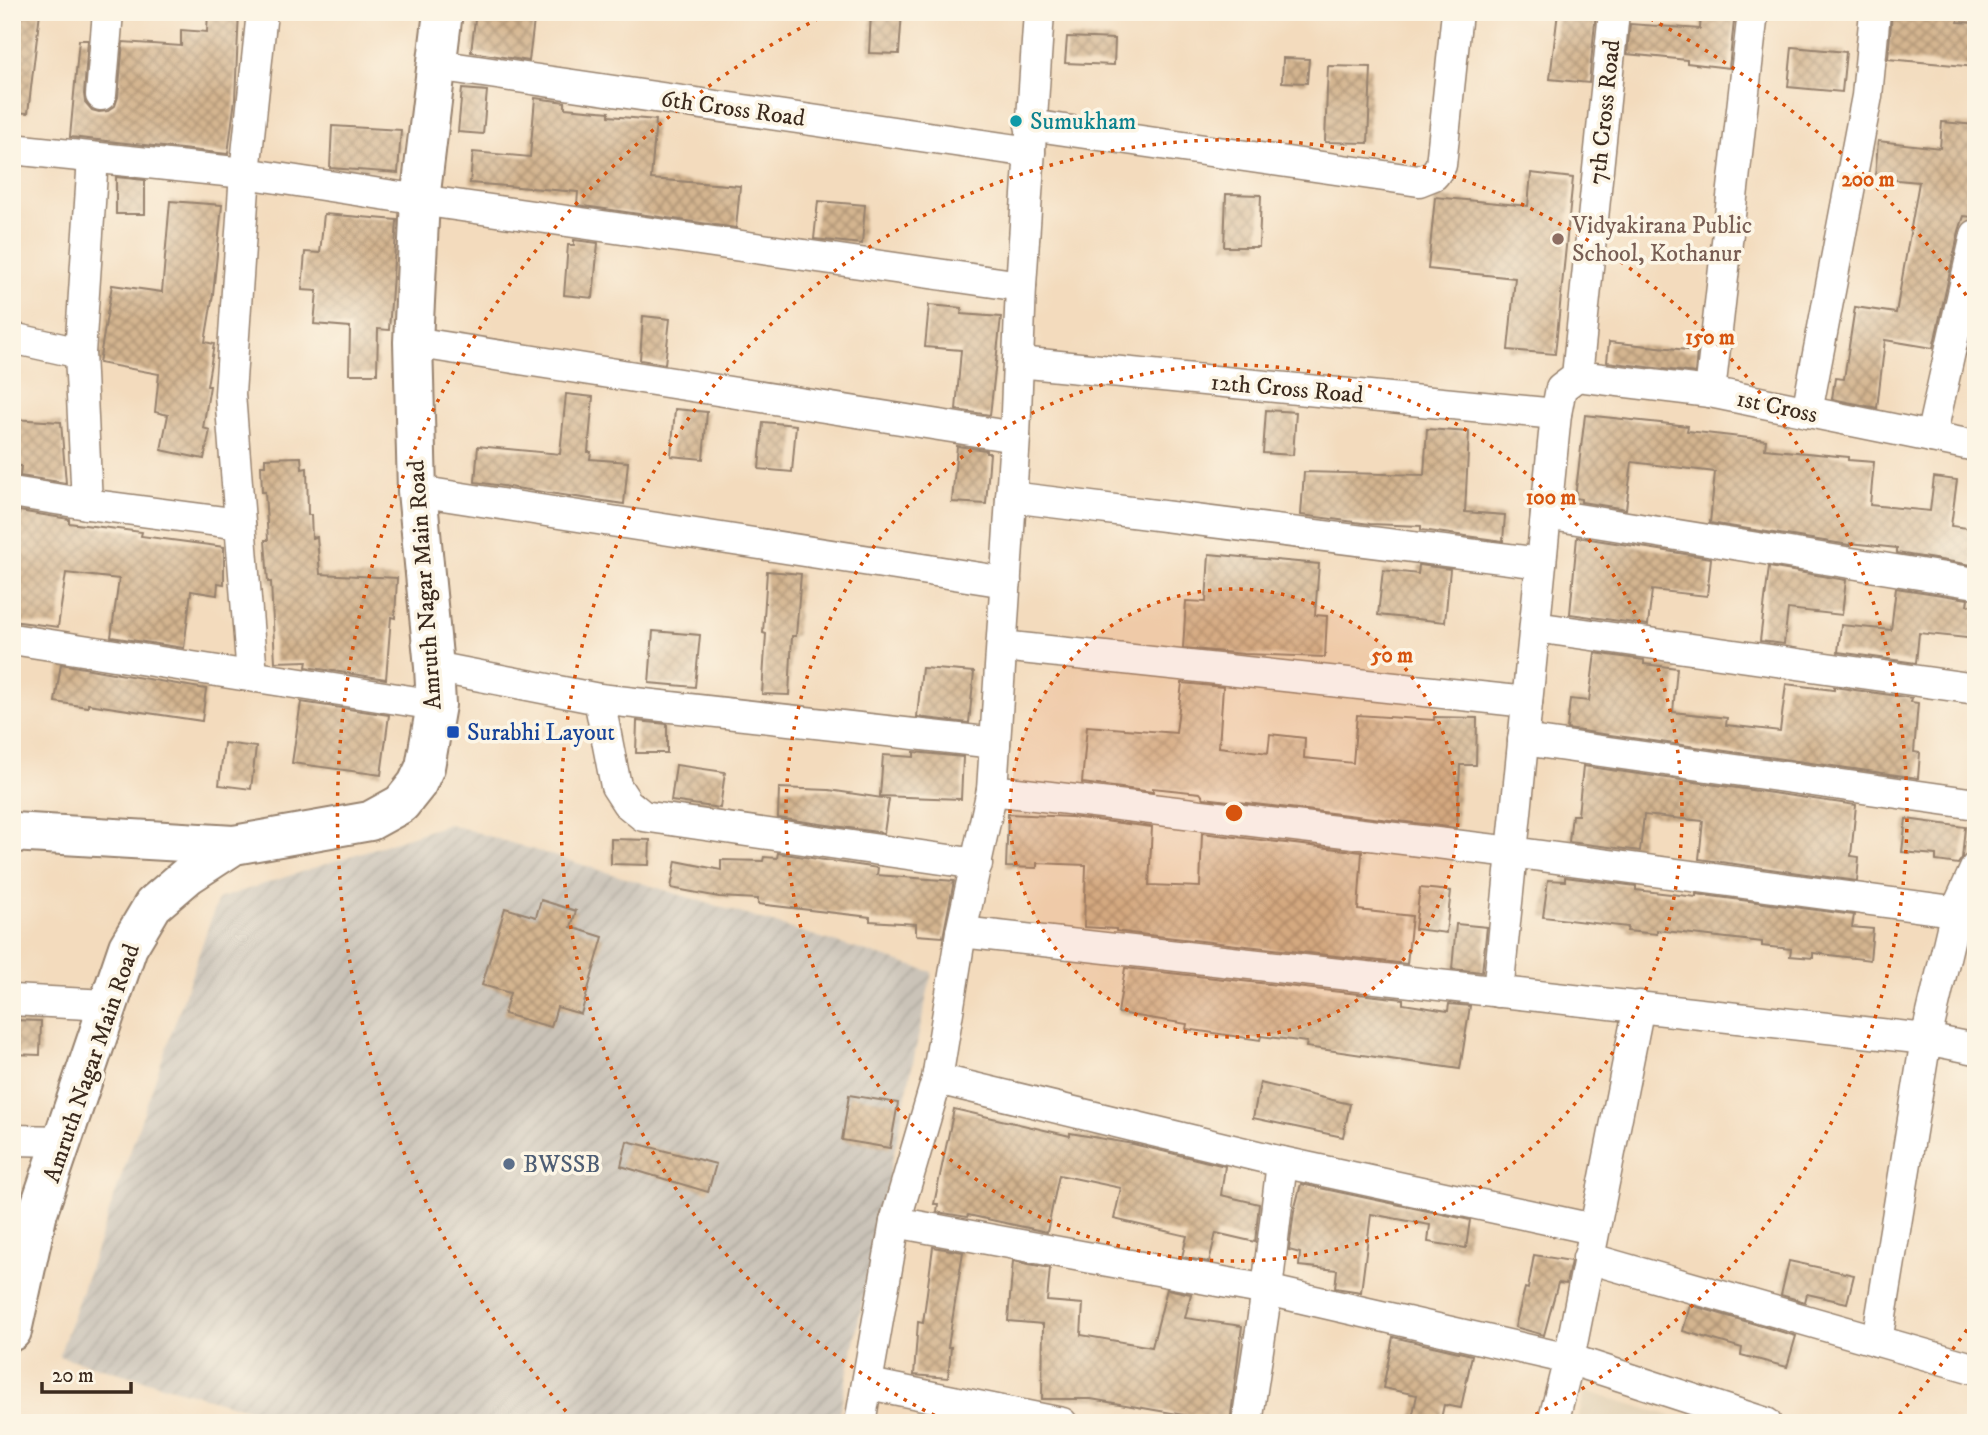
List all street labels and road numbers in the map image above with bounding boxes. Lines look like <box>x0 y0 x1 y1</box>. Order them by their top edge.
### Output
street label: 7th Cross Road <box>1582 38 1628 186</box>
street label: 6th Cross Road <box>659 84 807 134</box>
street label: 12th Cross Road <box>1209 367 1365 411</box>
street label: 1st Cross <box>1734 384 1820 430</box>
street label: Amruth Nagar Main Road <box>401 459 449 711</box>
street label: Amruth Nagar Main Road <box>37 940 147 1187</box>

